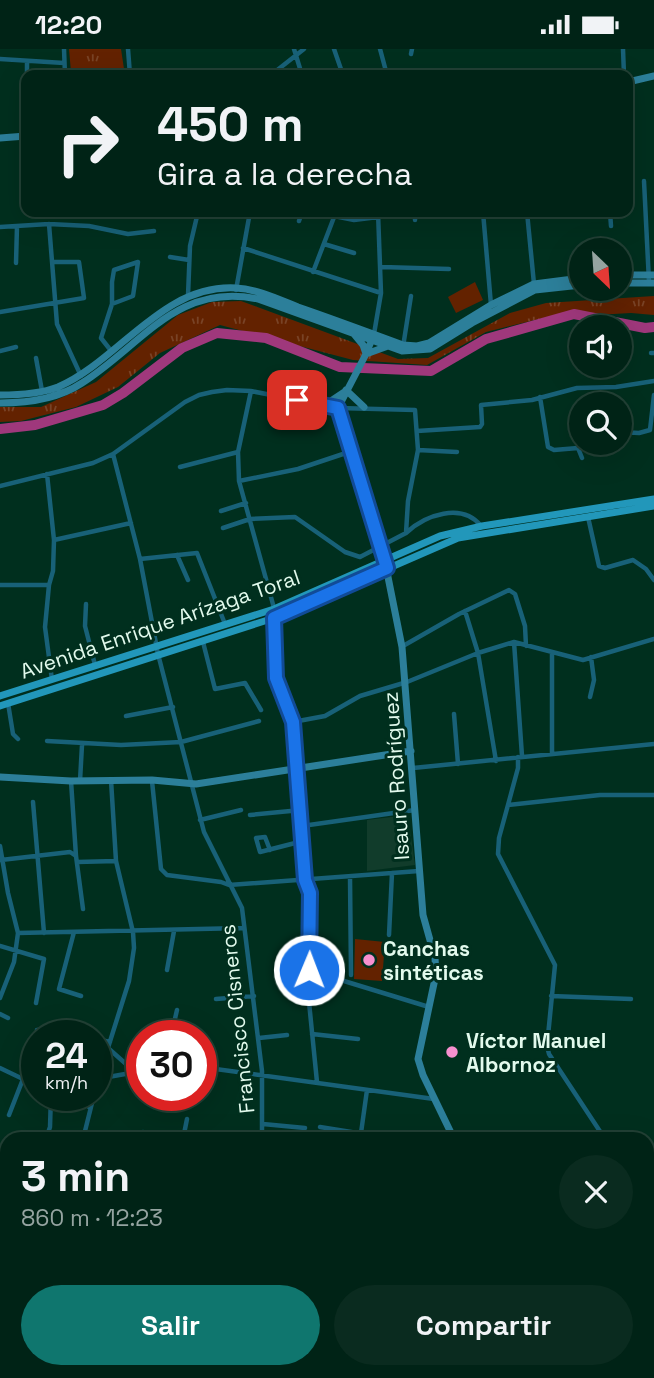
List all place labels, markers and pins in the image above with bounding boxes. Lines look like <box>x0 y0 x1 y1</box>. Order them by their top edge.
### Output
pin <box>267 370 327 430</box>
place label: Canchas sintéticas <box>383 935 484 986</box>
marker: Canchas sintéticas <box>361 952 377 968</box>
place label: Víctor Manuel Albornoz <box>466 1027 606 1078</box>
marker: Víctor Manuel Albornoz <box>444 1044 460 1060</box>

